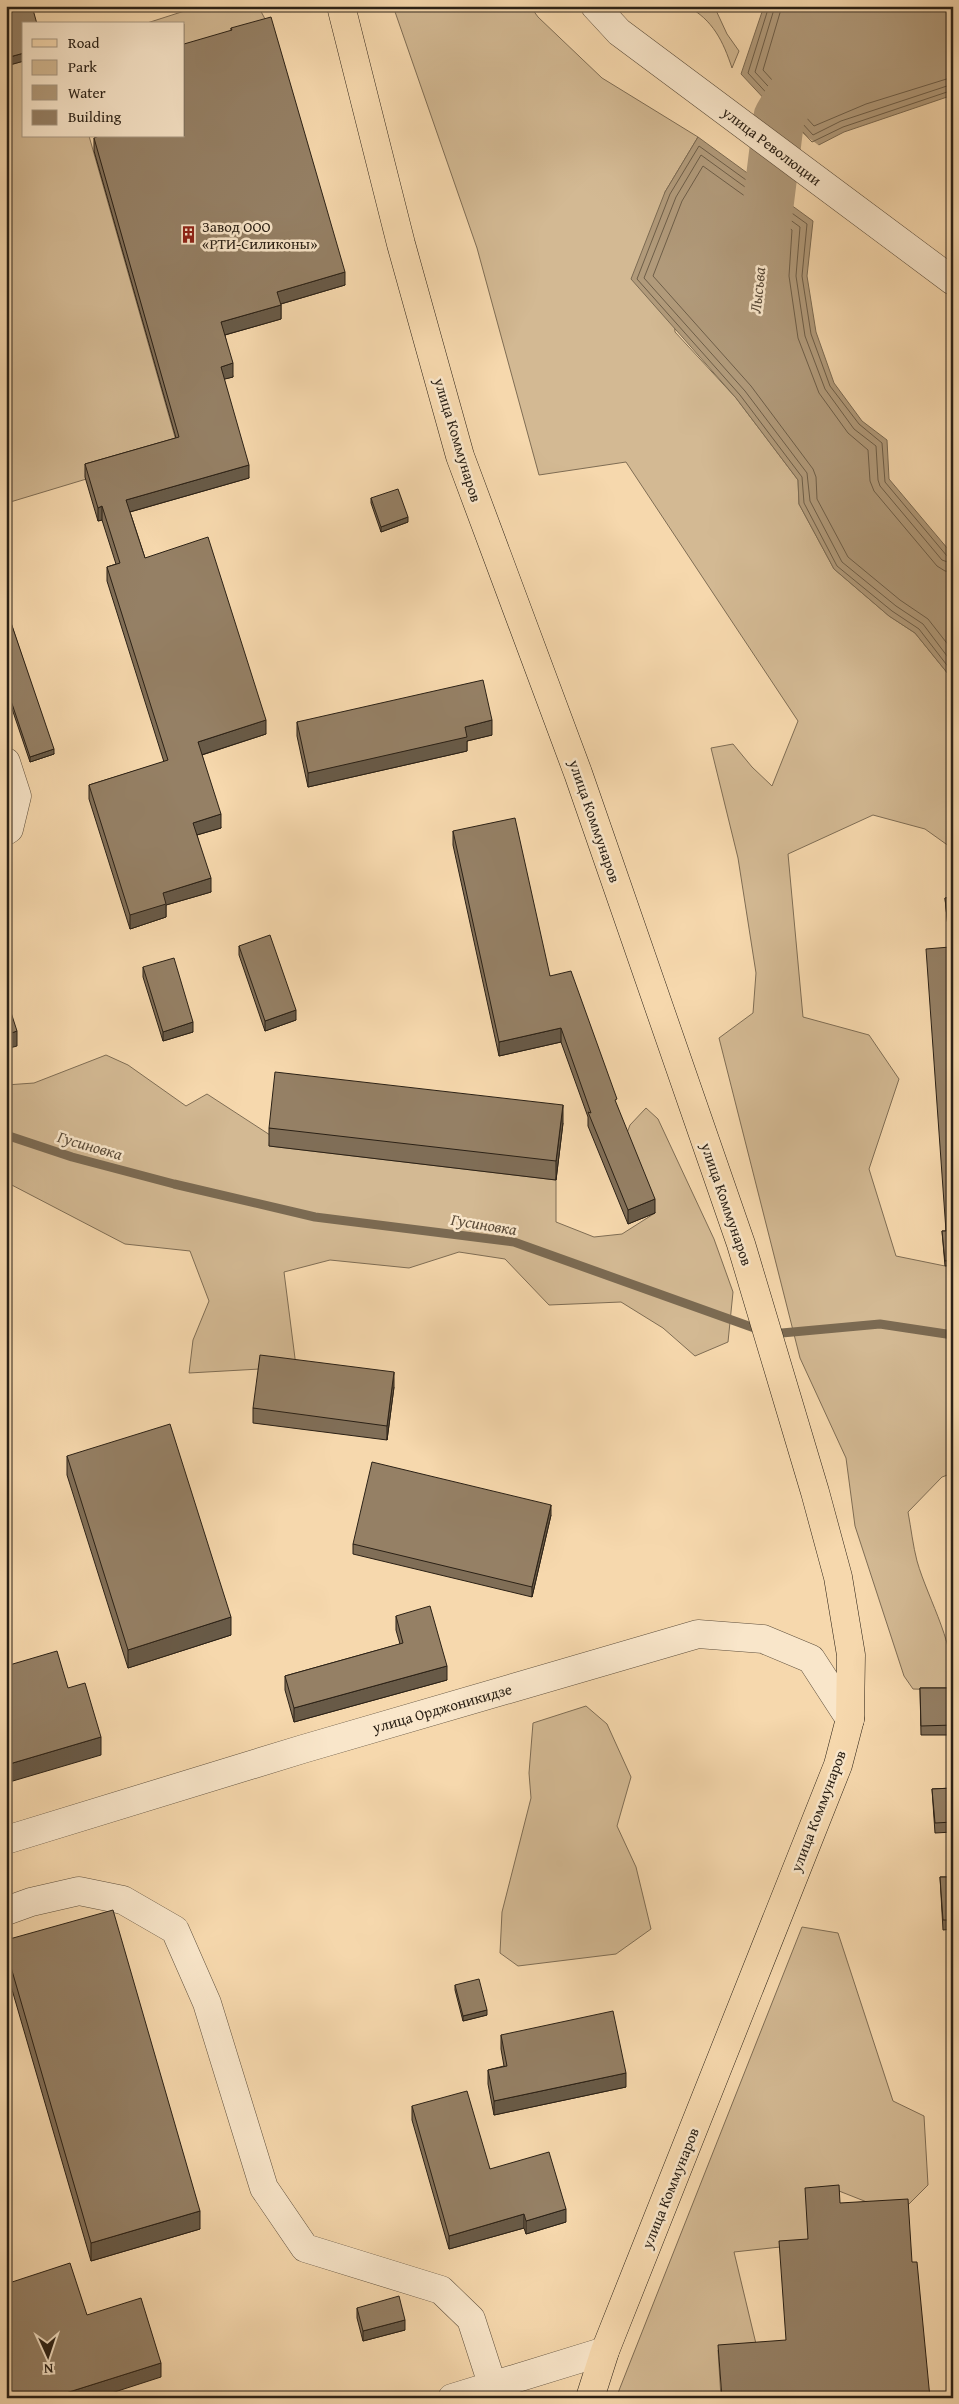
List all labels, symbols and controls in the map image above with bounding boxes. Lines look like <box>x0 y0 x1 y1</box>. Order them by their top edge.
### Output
legend <box>22 22 185 138</box>
text: Road <box>68 32 99 53</box>
text: Park <box>68 56 97 77</box>
text: Water <box>68 82 106 103</box>
street label: улица Революции <box>717 101 826 190</box>
text: Building <box>68 106 122 127</box>
place label: Завод ООО «РТИ-Силиконы» <box>202 216 318 254</box>
building icon: Завод ООО «РТИ-Силиконы» <box>178 225 198 245</box>
water label: Лысьва <box>743 265 771 314</box>
street label: улица Коммунаров <box>429 374 487 505</box>
street label: улица Коммунаров <box>564 756 626 885</box>
water label: Гусиновка <box>54 1124 126 1166</box>
street label: улица Коммунаров <box>696 1139 758 1268</box>
water label: Гусиновка <box>448 1207 519 1241</box>
street label: улица Орджоникидзе <box>369 1678 514 1738</box>
street label: улица Коммунаров <box>785 1747 851 1876</box>
street label: улица Коммунаров <box>636 2124 704 2252</box>
north arrow <box>22 2332 72 2382</box>
text: N <box>43 2359 54 2379</box>

